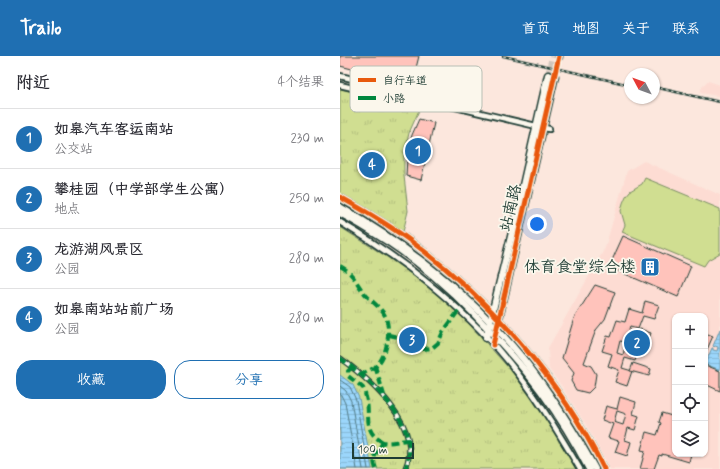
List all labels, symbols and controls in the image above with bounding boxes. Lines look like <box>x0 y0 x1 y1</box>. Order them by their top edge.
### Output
text: Trailo <box>20 16 62 41</box>
text: 首页 <box>522 20 550 38</box>
text: 地图 <box>572 20 600 38</box>
text: 关于 <box>622 20 650 38</box>
text: 联系 <box>672 20 700 38</box>
legend <box>350 66 482 112</box>
north arrow <box>624 68 660 104</box>
text: 附近 <box>16 72 50 94</box>
text: 4个结果 <box>277 74 324 91</box>
text: 自行车道 <box>383 74 427 88</box>
text: 小路 <box>383 92 405 106</box>
text: 如皋汽车客运南站 <box>54 120 174 140</box>
text: 1 <box>26 130 32 147</box>
text: 230 m <box>290 130 324 147</box>
pin: 1 <box>405 136 431 166</box>
text: 公交站 <box>54 141 93 158</box>
pin: 4 <box>359 150 385 180</box>
text: 攀桂园（中学部学生公寓） <box>54 180 234 200</box>
street label: 站南路 <box>495 182 527 234</box>
text: 2 <box>26 190 32 207</box>
text: 250 m <box>289 190 324 207</box>
text: 地点 <box>54 201 80 218</box>
your location <box>527 214 547 234</box>
text: 龙游湖风景区 <box>54 240 144 260</box>
text: 3 <box>26 250 32 267</box>
text: 280 m <box>289 250 324 267</box>
building icon: 体育食堂综合楼 <box>639 256 661 278</box>
place label: 体育食堂综合楼 <box>524 257 636 278</box>
text: 公园 <box>54 261 80 278</box>
text: 如皋南站站前广场 <box>54 300 174 320</box>
text: 4 <box>25 310 33 327</box>
text: 280 m <box>289 310 324 327</box>
map controls <box>672 313 708 457</box>
button: + <box>672 313 708 349</box>
text: 公园 <box>54 321 80 338</box>
pin: 3 <box>399 325 425 355</box>
pin: 2 <box>624 328 650 358</box>
button: − <box>672 349 708 385</box>
button: 收藏 <box>16 360 166 399</box>
button: 分享 <box>174 360 324 399</box>
button: locate <box>672 385 708 421</box>
button: layers <box>672 421 708 457</box>
scale bar <box>352 441 414 460</box>
text: 100 m <box>358 443 388 457</box>

